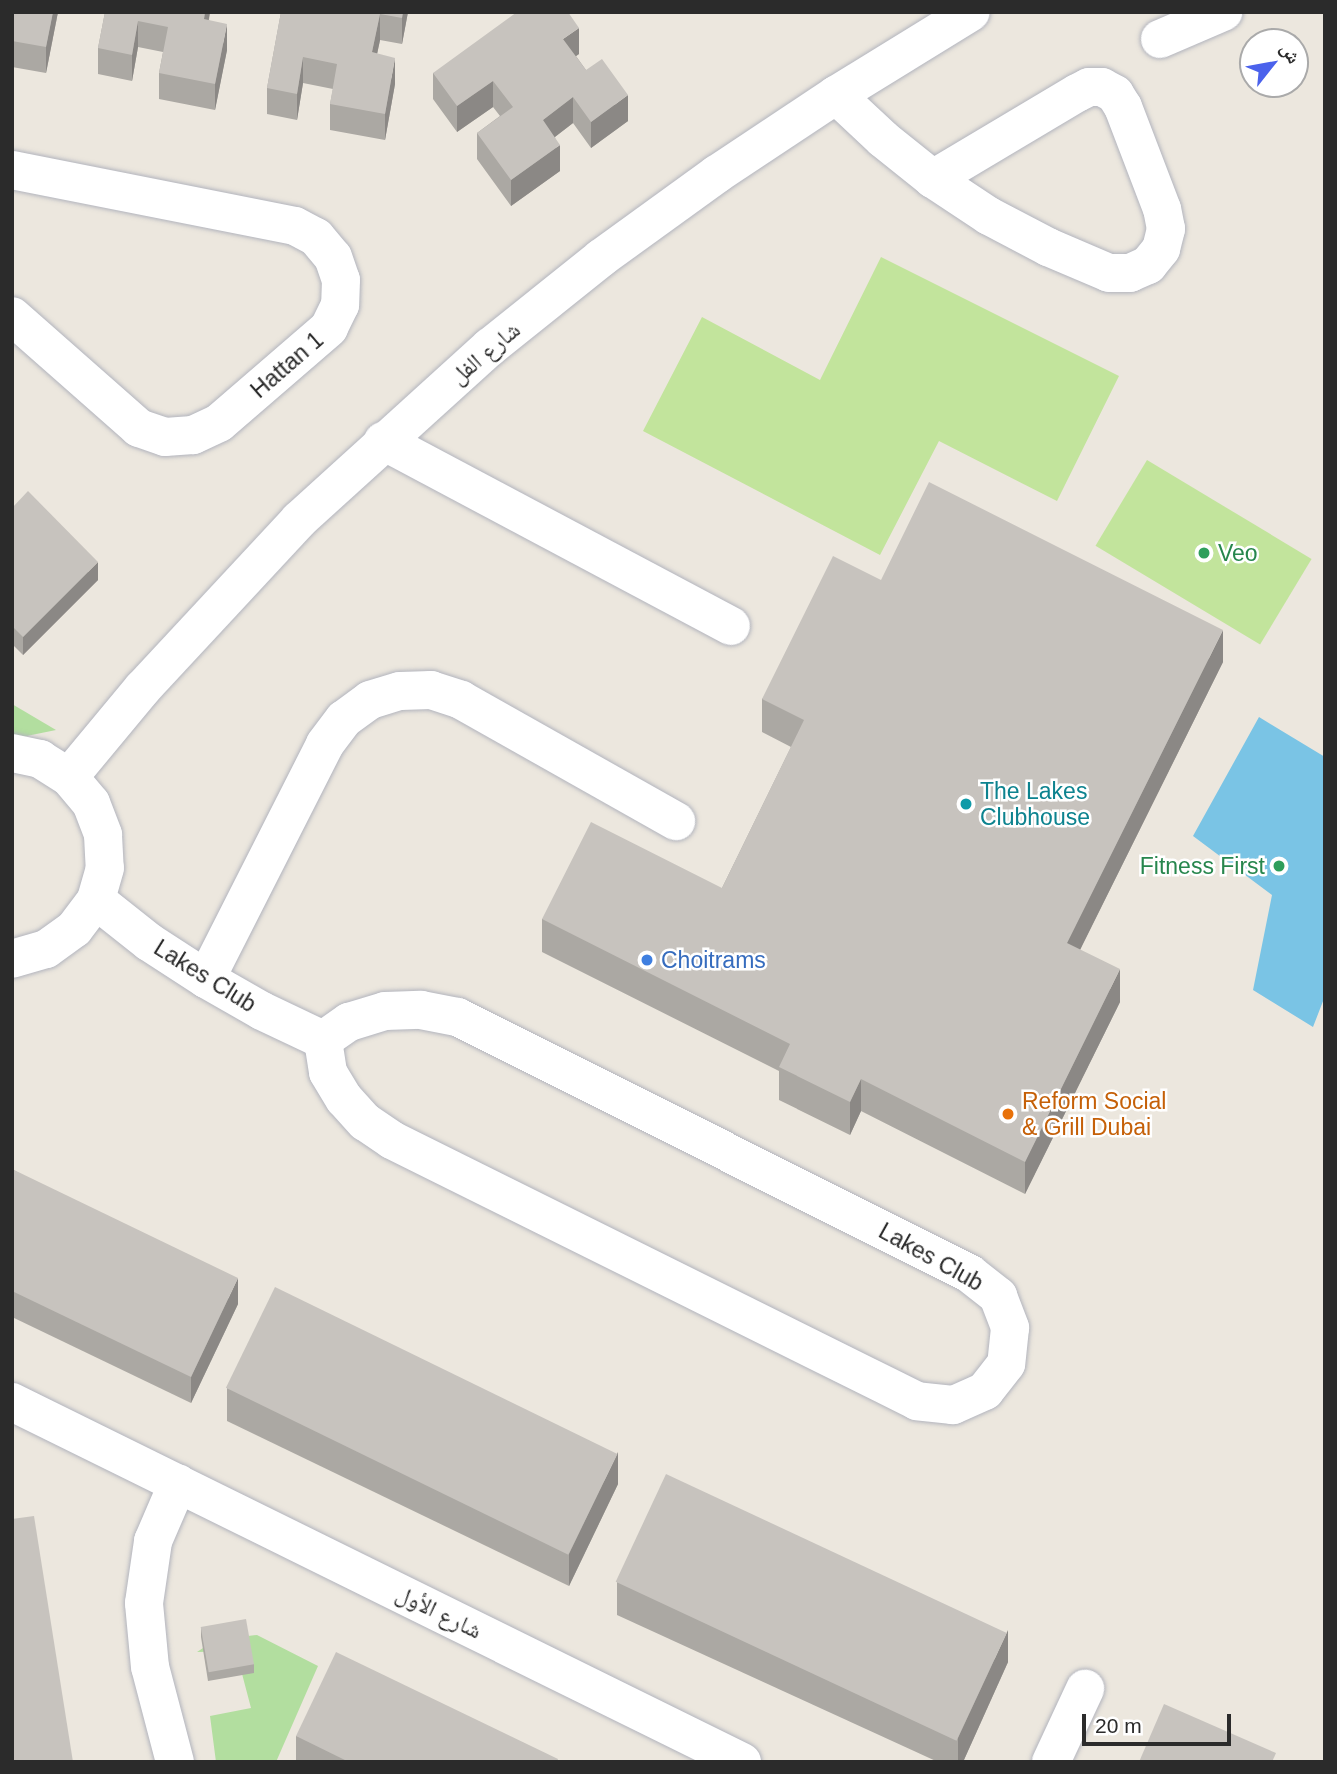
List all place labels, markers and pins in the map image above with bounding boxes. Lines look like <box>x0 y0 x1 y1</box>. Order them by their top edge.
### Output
place label: Veo <box>1218 539 1258 567</box>
marker: Veo <box>1196 545 1212 561</box>
place label: The Lakes Clubhouse <box>980 777 1090 831</box>
marker: The Lakes Clubhouse <box>958 796 974 812</box>
place label: Fitness First <box>1140 852 1265 880</box>
marker: Fitness First <box>1271 858 1287 874</box>
place label: Choitrams <box>661 946 766 974</box>
marker: Choitrams <box>639 952 655 968</box>
place label: Reform Social & Grill Dubai <box>1022 1087 1166 1141</box>
marker: Reform Social & Grill Dubai <box>1000 1106 1016 1122</box>

